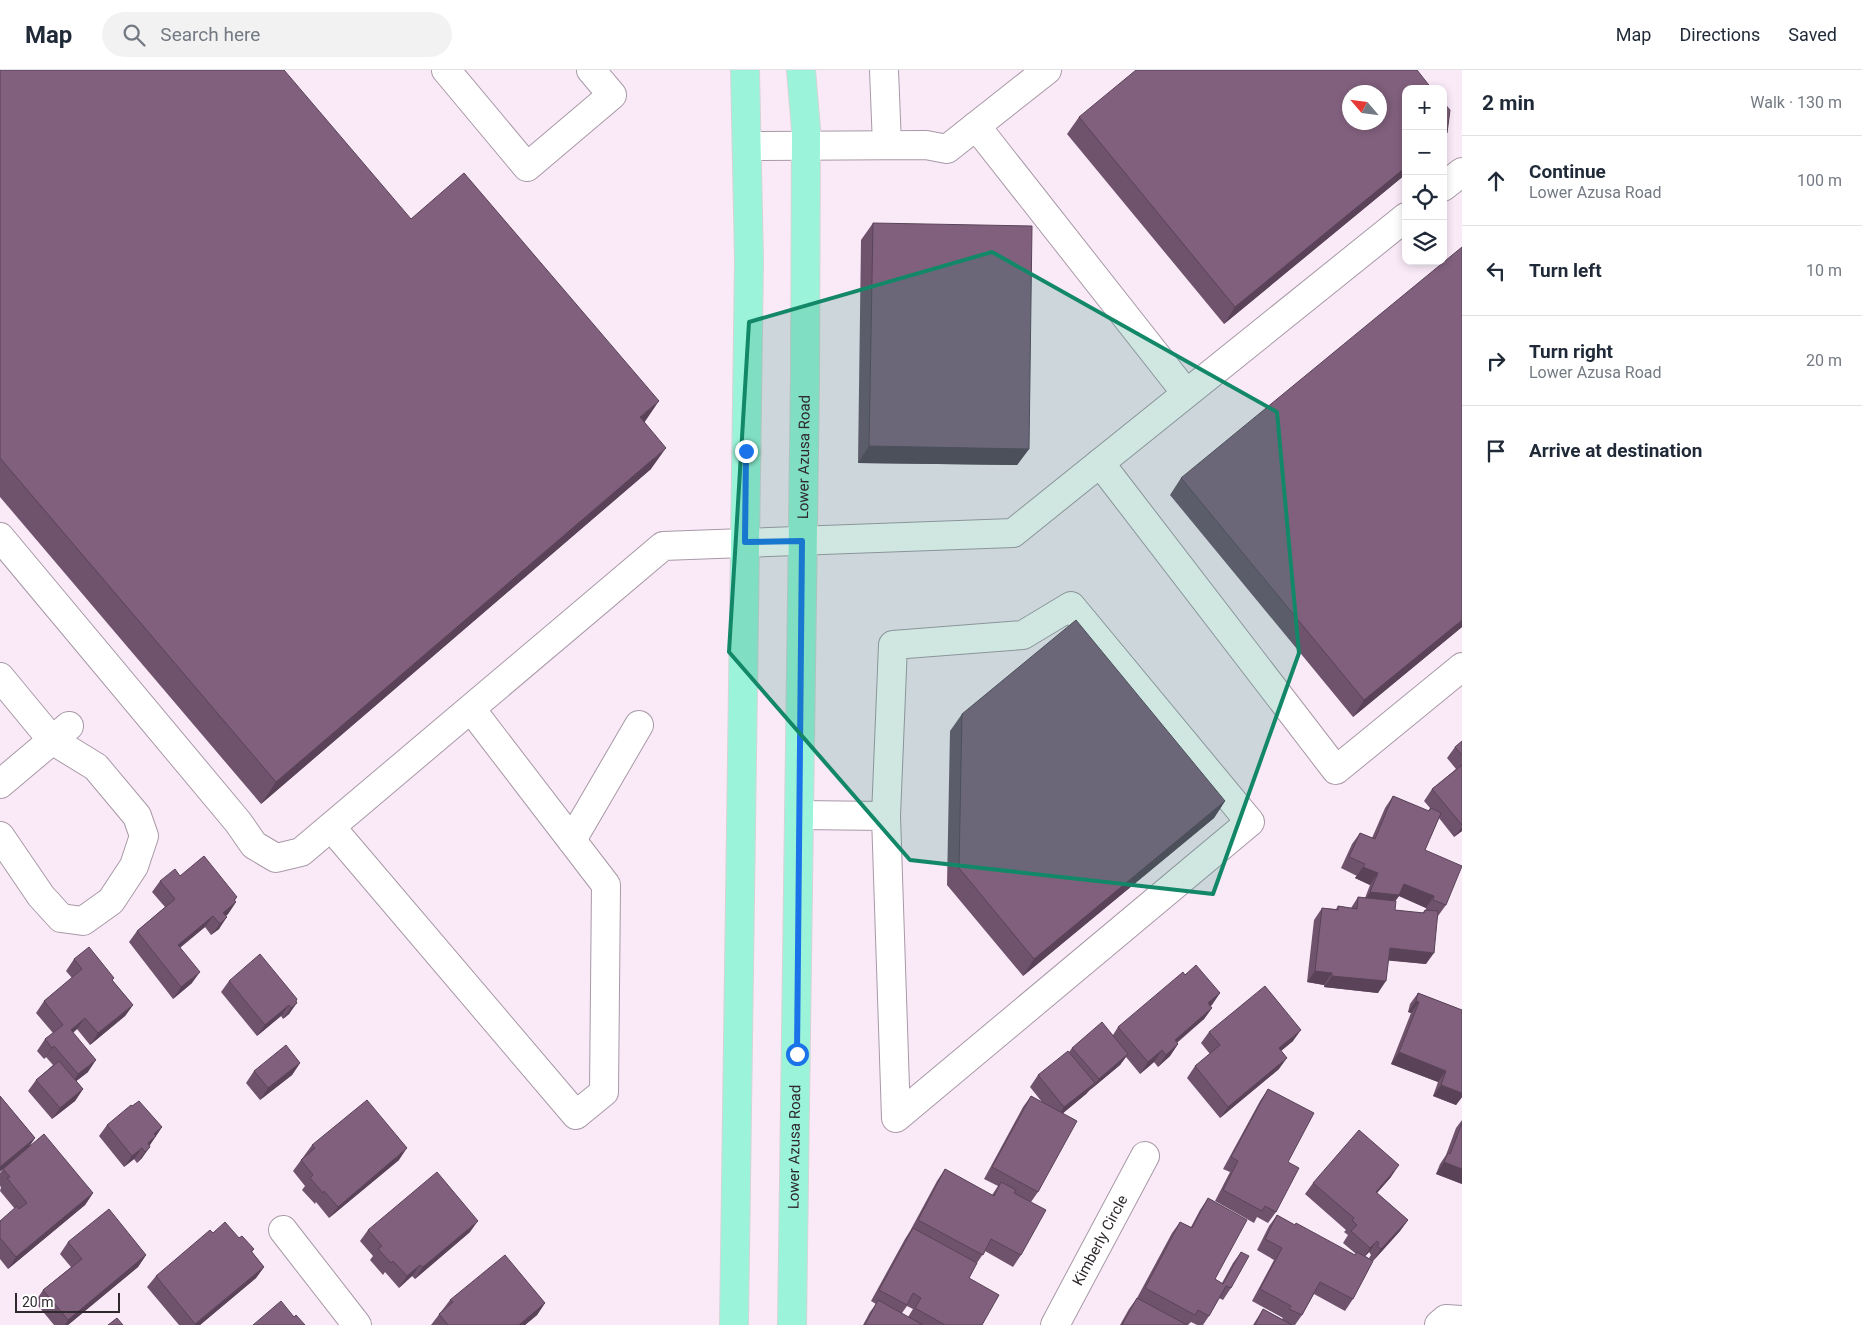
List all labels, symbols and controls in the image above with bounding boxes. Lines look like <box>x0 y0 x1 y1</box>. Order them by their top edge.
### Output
search box <box>102 12 452 57</box>
text: Map <box>25 21 72 49</box>
icon: search <box>120 21 148 49</box>
text: Search here <box>160 23 260 46</box>
text: Map <box>1616 24 1651 45</box>
text: Directions <box>1679 24 1760 45</box>
text: Saved <box>1788 24 1837 45</box>
north arrow <box>1342 85 1387 130</box>
map controls <box>1402 85 1447 265</box>
button: + <box>1402 85 1447 130</box>
text: 2 min <box>1482 91 1535 115</box>
text: Walk · 130 m <box>1750 93 1842 112</box>
button: − <box>1402 130 1447 175</box>
text: Continue <box>1529 160 1606 183</box>
icon: ahead <box>1482 167 1510 195</box>
text: 100 m <box>1797 171 1842 190</box>
button: locate <box>1402 175 1447 220</box>
text: Lower Azusa Road <box>1529 183 1662 202</box>
button: layers <box>1402 220 1447 265</box>
icon: left <box>1482 257 1510 285</box>
text: Turn left <box>1529 259 1602 282</box>
text: 10 m <box>1806 261 1842 280</box>
text: Turn right <box>1529 340 1613 363</box>
icon: right <box>1482 347 1510 375</box>
text: 20 m <box>1806 351 1842 370</box>
text: Lower Azusa Road <box>1529 363 1662 382</box>
street label: Lower Azusa Road <box>794 395 814 519</box>
icon: arrive <box>1482 437 1510 465</box>
text: Arrive at destination <box>1529 439 1702 462</box>
route end <box>735 440 758 463</box>
route start <box>786 1043 809 1066</box>
street label: Lower Azusa Road <box>785 1085 804 1209</box>
street label: Kimberly Circle <box>1069 1192 1132 1289</box>
scale bar <box>15 1290 120 1313</box>
text: 20 m <box>22 1294 54 1310</box>

